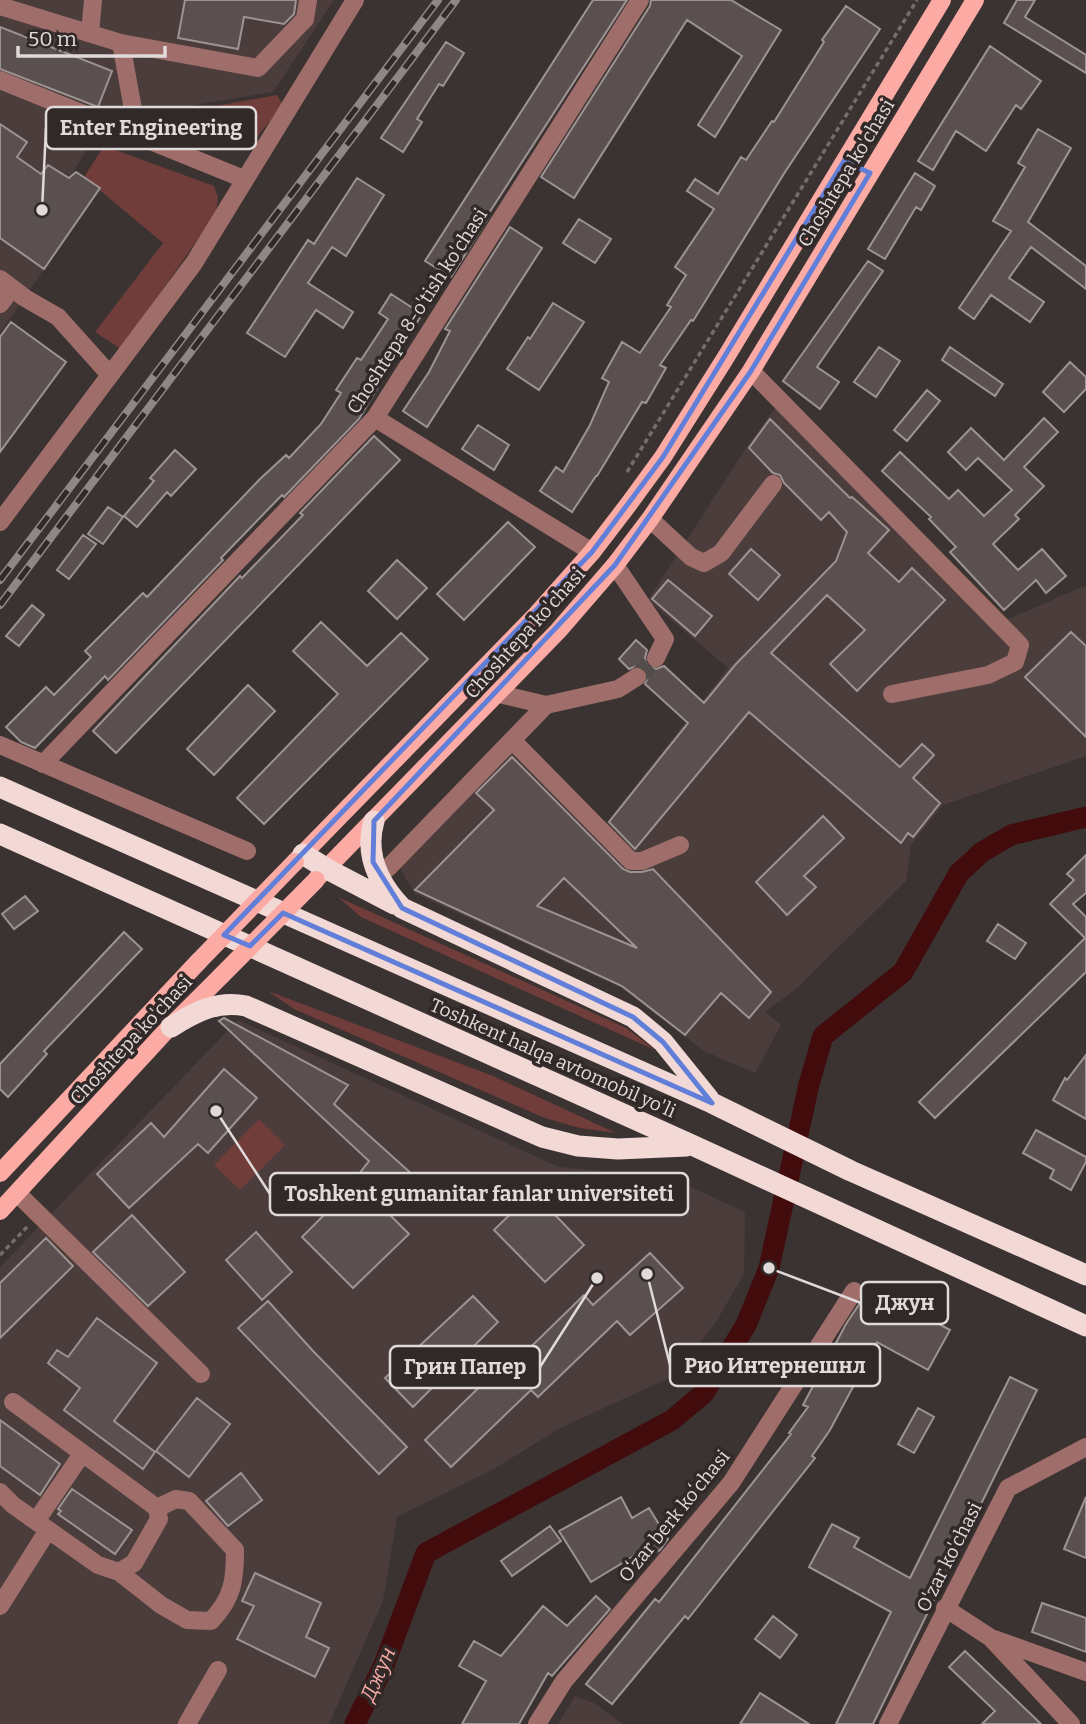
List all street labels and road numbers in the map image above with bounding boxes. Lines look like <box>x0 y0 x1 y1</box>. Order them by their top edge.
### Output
street label: Choshtepa ko'chasi <box>793 95 899 251</box>
street label: Choshtepa 8-o'tish ko'chasi <box>342 204 492 418</box>
street label: Choshtepa ko'chasi <box>460 563 590 703</box>
street label: Choshtepa ko'chasi <box>65 970 197 1109</box>
street label: Toshkent halqa avtomobil yo'li <box>427 993 680 1123</box>
street label: Oʻzar berk koʻchasi <box>614 1445 735 1587</box>
street label: O'zar ko'chasi <box>911 1498 987 1616</box>

